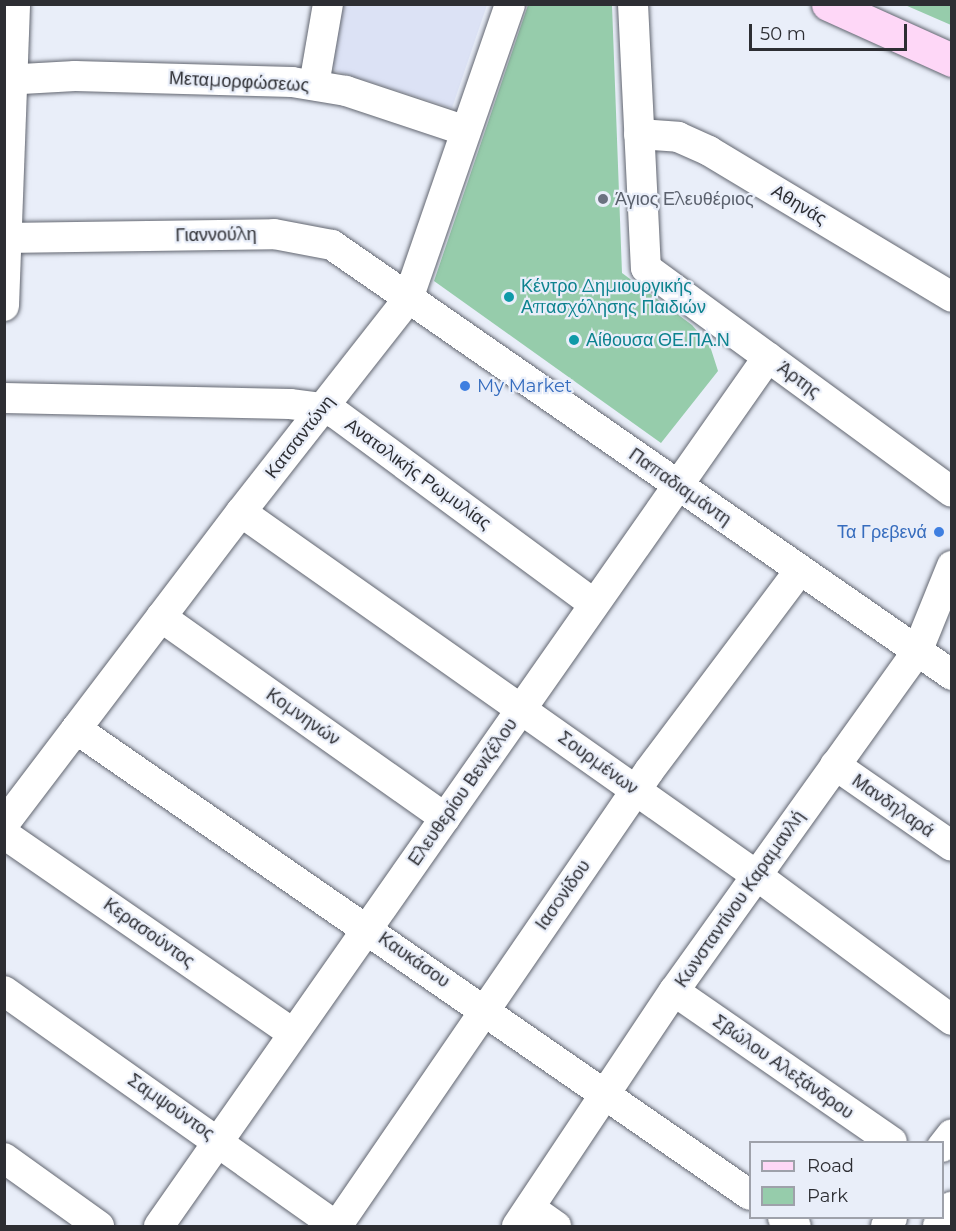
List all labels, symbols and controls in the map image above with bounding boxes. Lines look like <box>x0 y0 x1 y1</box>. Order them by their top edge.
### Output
scale bar <box>752 12 910 50</box>
text: 50 m <box>760 23 806 45</box>
street label: Μεταμορφώσεως <box>168 68 310 96</box>
street label: Αθηνάς <box>768 180 830 230</box>
place label: Άγιος Ελευθέριος <box>615 188 754 210</box>
marker: Άγιος Ελευθέριος <box>596 192 610 206</box>
street label: Γιαννούλη <box>175 223 257 247</box>
place label: Κέντρο Δημιουργικής Απασχόλησης Παιδιών <box>521 276 706 318</box>
marker: Κέντρο Δημιουργικής Απασχόλησης Παιδιών <box>502 290 516 304</box>
place label: Αίθουσα ΘΕ.ΠΑ.Ν <box>586 329 730 351</box>
marker: Αίθουσα ΘΕ.ΠΑ.Ν <box>567 333 581 347</box>
street label: Άρτης <box>773 357 825 403</box>
place label: My Market <box>477 375 572 397</box>
marker: My Market <box>458 379 472 393</box>
street label: Κατσαντώνη <box>261 391 339 483</box>
street label: Ανατολικής Ρωμυλίας <box>341 414 495 534</box>
street label: Παπαδιαμάντη <box>625 444 735 530</box>
place label: Τα Γρεβενά <box>837 521 927 543</box>
marker: Τα Γρεβενά <box>932 525 946 539</box>
street label: Κομνηνών <box>262 684 344 750</box>
street label: Ελευθερίου Βενιζέλου <box>404 714 522 870</box>
street label: Σουρμένων <box>554 727 642 799</box>
street label: Μανδηλαρά <box>848 770 938 842</box>
street label: Κωνσταντίνου Καραμανλή <box>671 806 809 992</box>
street label: Ιασoνίδου <box>531 856 595 934</box>
street label: Κερασούντος <box>99 894 199 972</box>
street label: Καυκάσου <box>374 928 454 992</box>
street label: Σβώλου Αλεξάνδρου <box>709 1010 857 1124</box>
street label: Σαμψούντος <box>123 1069 219 1145</box>
legend <box>749 1141 944 1219</box>
text: Road <box>807 1155 854 1177</box>
text: Park <box>807 1185 848 1207</box>

